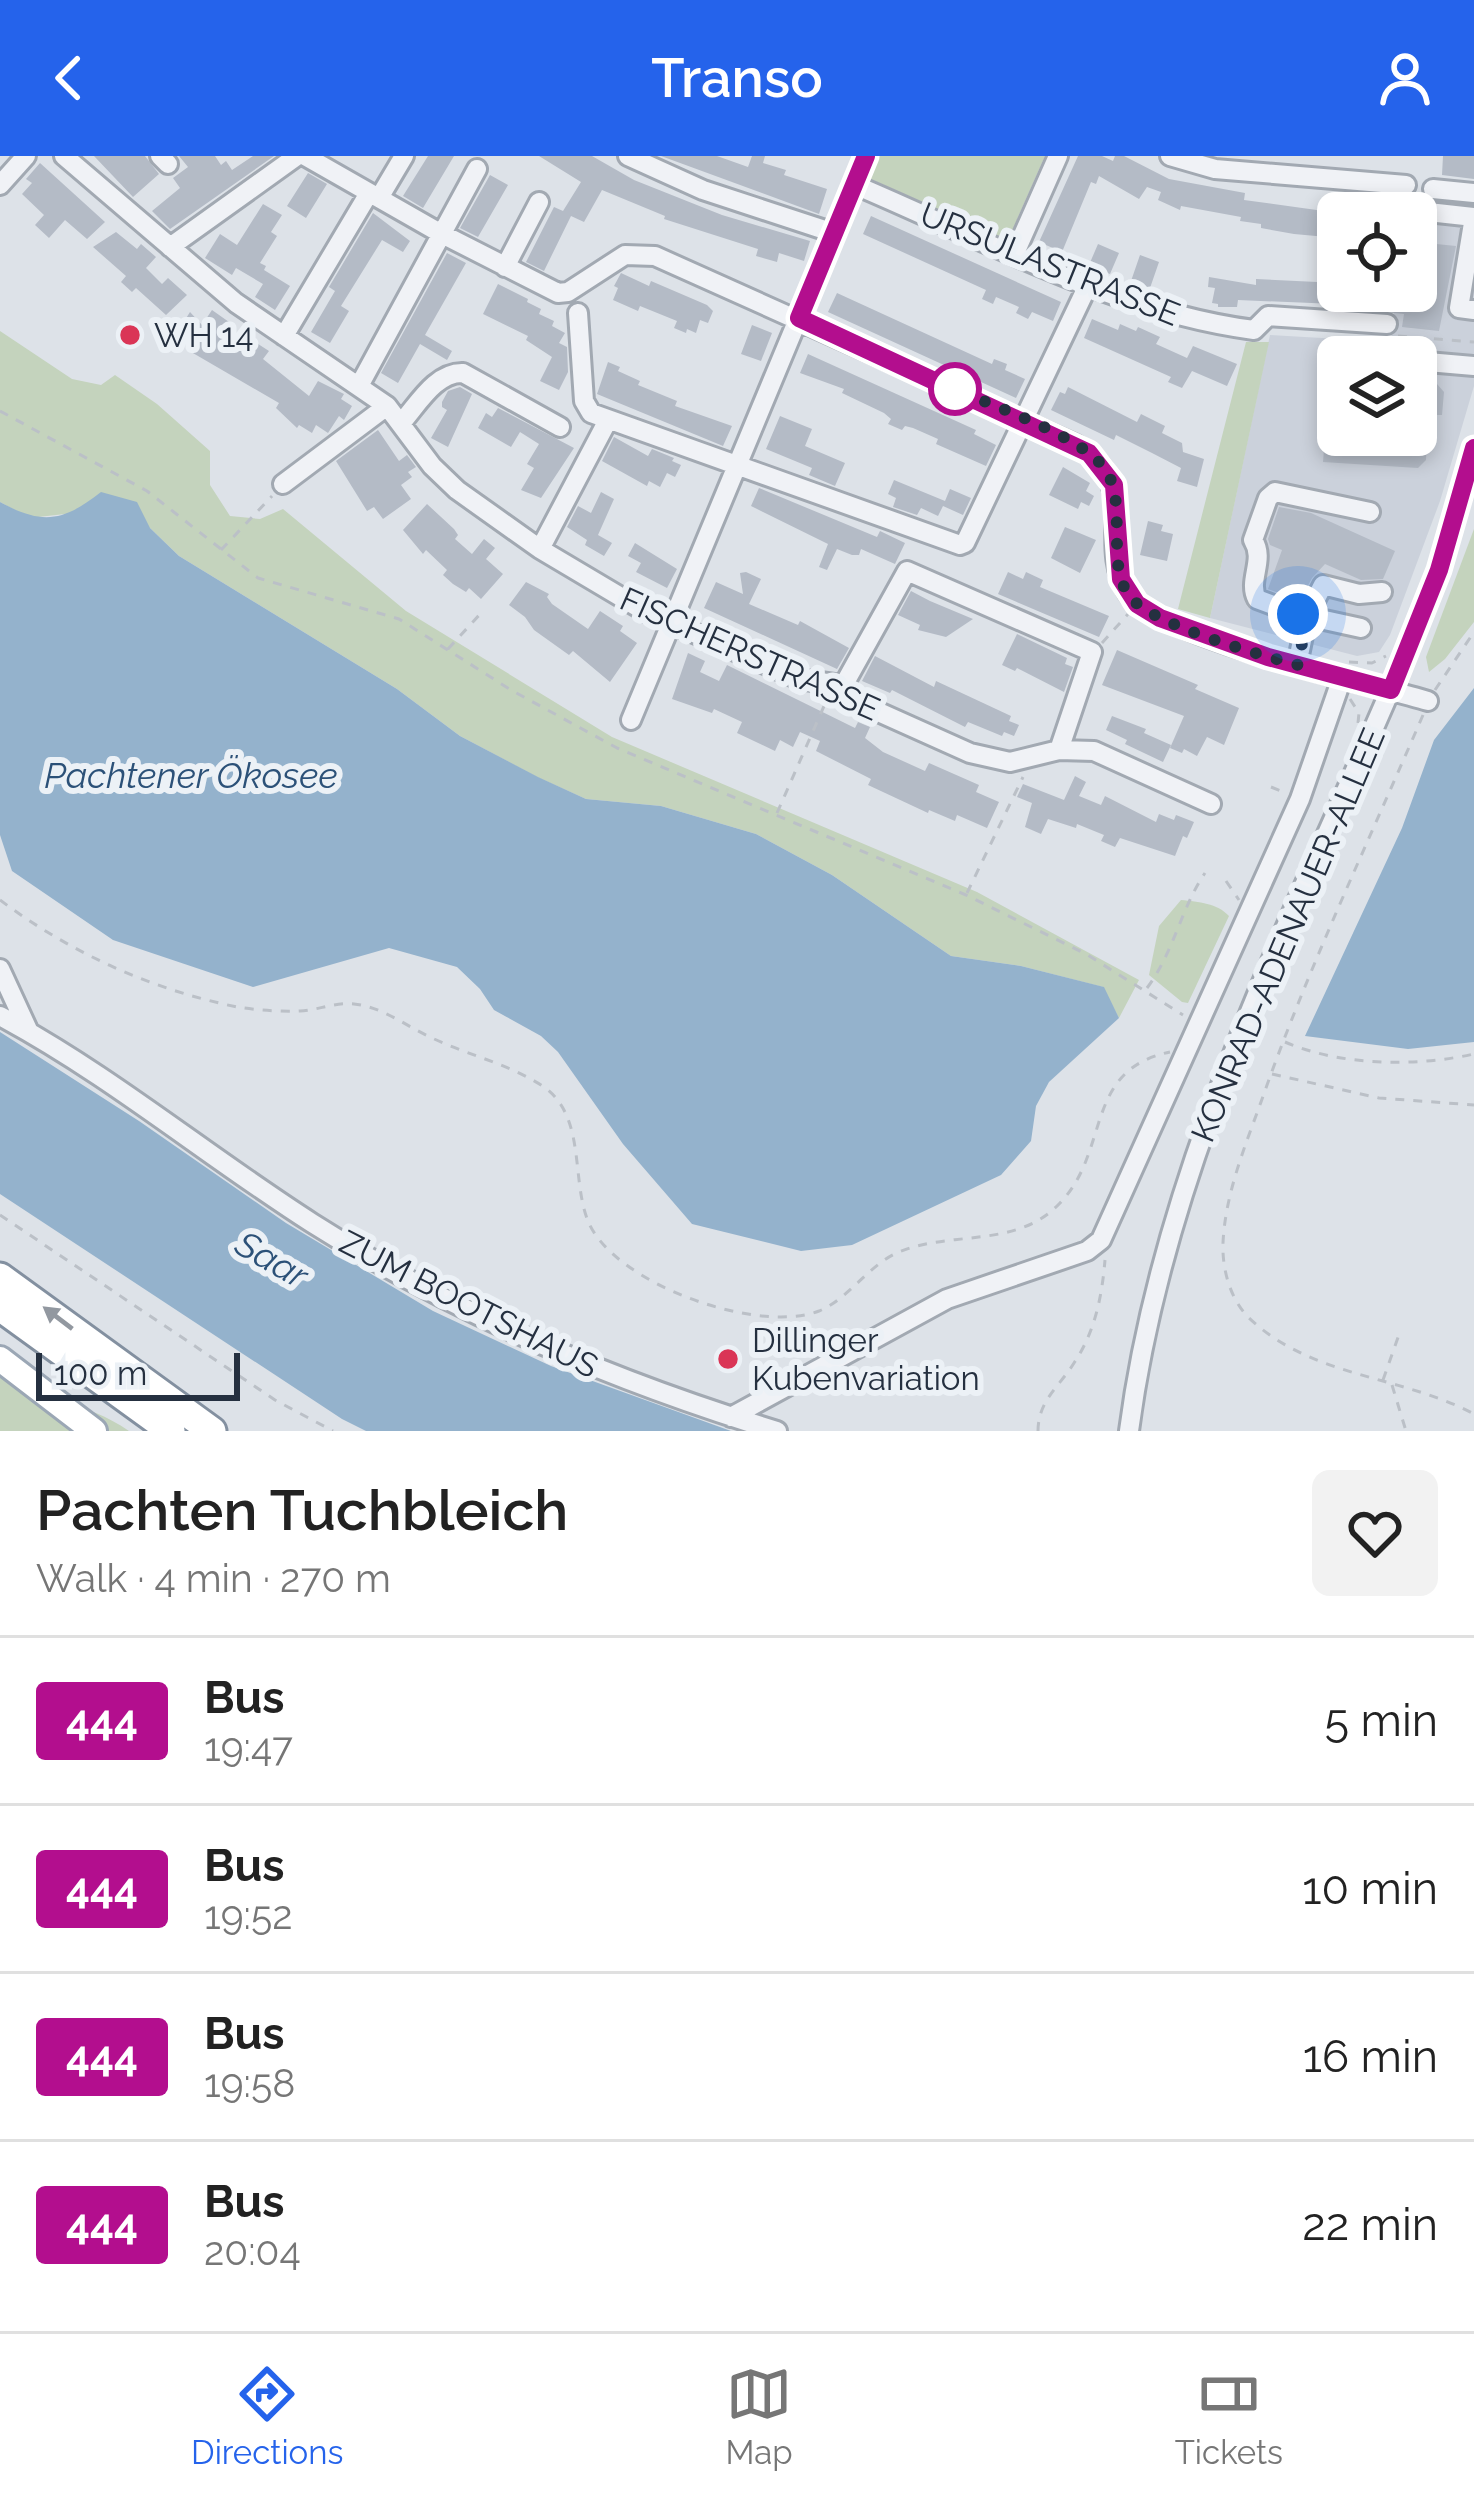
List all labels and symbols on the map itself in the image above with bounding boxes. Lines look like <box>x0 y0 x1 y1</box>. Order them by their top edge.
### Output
street label: URSULASTRASSE <box>915 194 1185 334</box>
place label: WH 14 <box>154 316 253 355</box>
marker: WH 14 <box>117 322 143 348</box>
unlabelled marker <box>930 364 980 414</box>
street label: FISCHERSTRASSE <box>614 579 886 729</box>
your location <box>1268 584 1328 644</box>
street label: KONRAD-ADENAUER-ALLEE <box>1183 722 1393 1148</box>
water label: Pachtener Ökosee <box>44 754 338 796</box>
water label: Saar <box>228 1221 317 1297</box>
street label: ZUM BOOTSHAUS <box>333 1222 605 1386</box>
one-way arrow <box>43 1307 74 1331</box>
place label: Dillinger Kubenvariation <box>752 1321 980 1398</box>
marker: Dillinger Kubenvariation <box>715 1346 741 1372</box>
scale bar <box>36 1347 240 1400</box>

